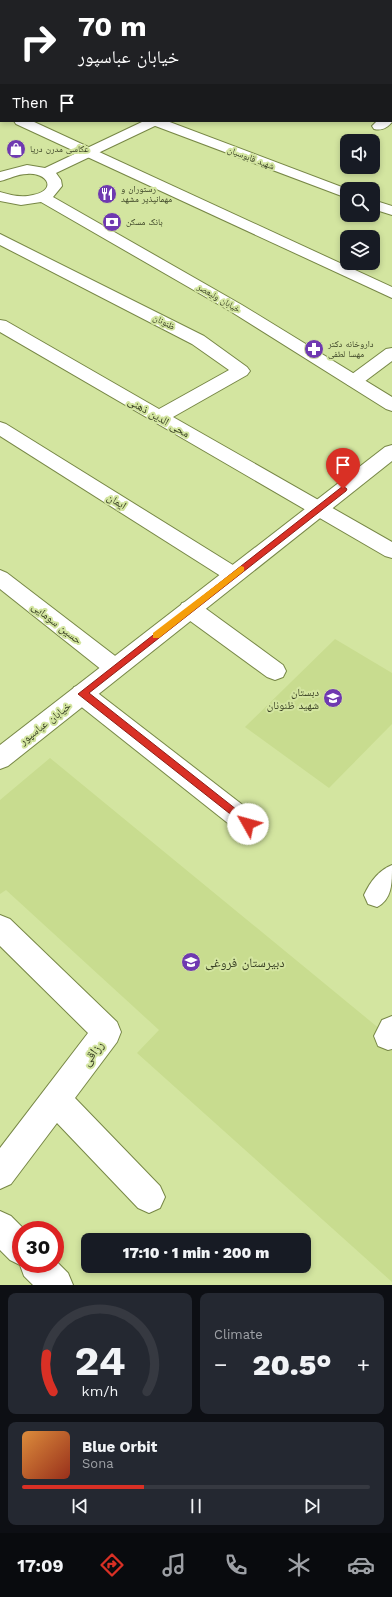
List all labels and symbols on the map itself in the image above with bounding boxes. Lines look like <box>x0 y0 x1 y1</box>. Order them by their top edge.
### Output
shop icon: عکاسی مدرن دریا <box>5 138 27 160</box>
place label: عکاسی مدرن دریا <box>30 144 89 154</box>
street label: شهید قابوسیان <box>226 144 276 172</box>
restaurant icon: رستوران و مهمانپذیر مشهد <box>96 183 118 205</box>
place label: رستوران و مهمانپذیر مشهد <box>121 184 172 205</box>
bank icon: بانک مسکن <box>101 211 123 233</box>
place label: بانک مسکن <box>126 217 163 227</box>
street label: خیابان ولیعصر <box>195 281 243 315</box>
street label: ظنونان <box>152 312 176 332</box>
pharmacy icon: داروخانه دکتر مهسا لطفی <box>303 338 325 360</box>
place label: داروخانه دکتر مهسا لطفی <box>327 339 374 359</box>
street label: محی الدین ذهنی <box>126 395 192 440</box>
pin <box>326 448 360 489</box>
street label: ایمان <box>105 491 129 512</box>
street label: حسین سومایی <box>29 600 84 647</box>
place label: دبستان شهید ظنونان <box>267 686 319 712</box>
school or university icon: دبستان شهید ظنونان <box>322 687 344 709</box>
street label: خیابان عباسپور <box>16 699 74 748</box>
position arrow <box>227 803 269 845</box>
school or university icon: دبیرستان فروغی <box>180 951 202 973</box>
place label: دبیرستان فروغی <box>205 955 285 971</box>
street label: رزاقی <box>78 1038 107 1069</box>
speed limit sign: 30 <box>12 1221 64 1273</box>

